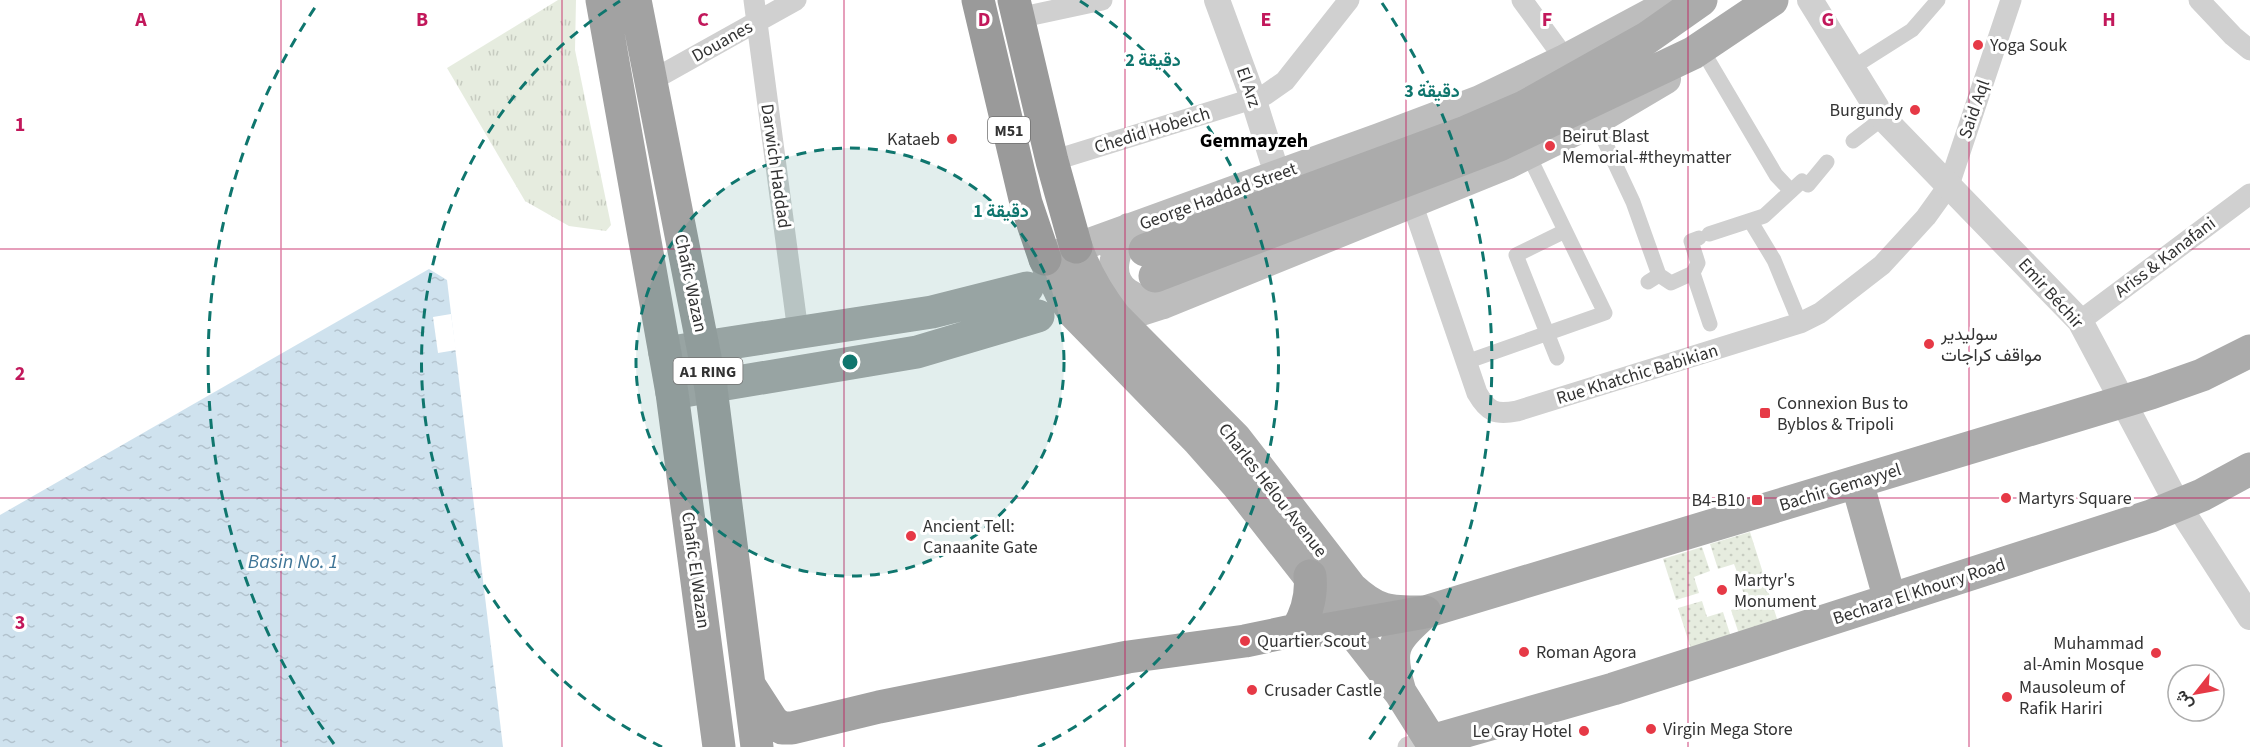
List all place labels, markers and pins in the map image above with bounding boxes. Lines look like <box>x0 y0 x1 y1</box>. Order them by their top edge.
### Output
place label: Yoga Souk <box>1989 33 2067 58</box>
marker: Yoga Souk <box>1971 38 1985 52</box>
place label: Burgundy <box>1829 98 1904 123</box>
marker: Burgundy <box>1908 103 1922 117</box>
place label: Beirut Blast Memorial-#theymatter <box>1562 124 1732 170</box>
place label: Kataeb <box>887 127 940 152</box>
marker: Kataeb <box>945 132 959 146</box>
marker: Beirut Blast Memorial-#theymatter <box>1543 139 1557 153</box>
place label: سوليدير مواقف كراجات <box>1940 322 2042 368</box>
marker: سوليدير مواقف كراجات <box>1922 337 1936 351</box>
centre of rings <box>840 352 860 372</box>
place label: Connexion Bus to Byblos & Tripoli <box>1777 391 1908 437</box>
marker: Connexion Bus to Byblos & Tripoli <box>1758 406 1772 420</box>
place label: Martyrs Square <box>2018 486 2132 511</box>
place label: B4-B10 <box>1691 488 1745 513</box>
marker: Martyrs Square <box>1999 491 2013 505</box>
marker: B4-B10 <box>1750 493 1764 507</box>
place label: Ancient Tell: Canaanite Gate <box>923 514 1038 560</box>
marker: Ancient Tell: Canaanite Gate <box>904 529 918 543</box>
place label: Martyr's Monument <box>1734 568 1816 614</box>
marker: Martyr's Monument <box>1715 583 1729 597</box>
place label: Quartier Scout <box>1257 629 1366 654</box>
place label: Muhammad al-Amin Mosque <box>2023 631 2144 677</box>
marker: Quartier Scout <box>1238 634 1252 648</box>
place label: Roman Agora <box>1536 640 1637 665</box>
marker: Roman Agora <box>1517 645 1531 659</box>
marker: Muhammad al-Amin Mosque <box>2149 646 2163 660</box>
place label: Mausoleum of Rafik Hariri <box>2019 675 2126 721</box>
place label: Crusader Castle <box>1264 678 1382 703</box>
marker: Crusader Castle <box>1245 683 1259 697</box>
marker: Mausoleum of Rafik Hariri <box>2000 690 2014 704</box>
place label: Virgin Mega Store <box>1663 717 1793 742</box>
place label: Le Gray Hotel <box>1472 719 1572 744</box>
marker: Virgin Mega Store <box>1644 722 1658 736</box>
marker: Le Gray Hotel <box>1577 724 1591 738</box>

